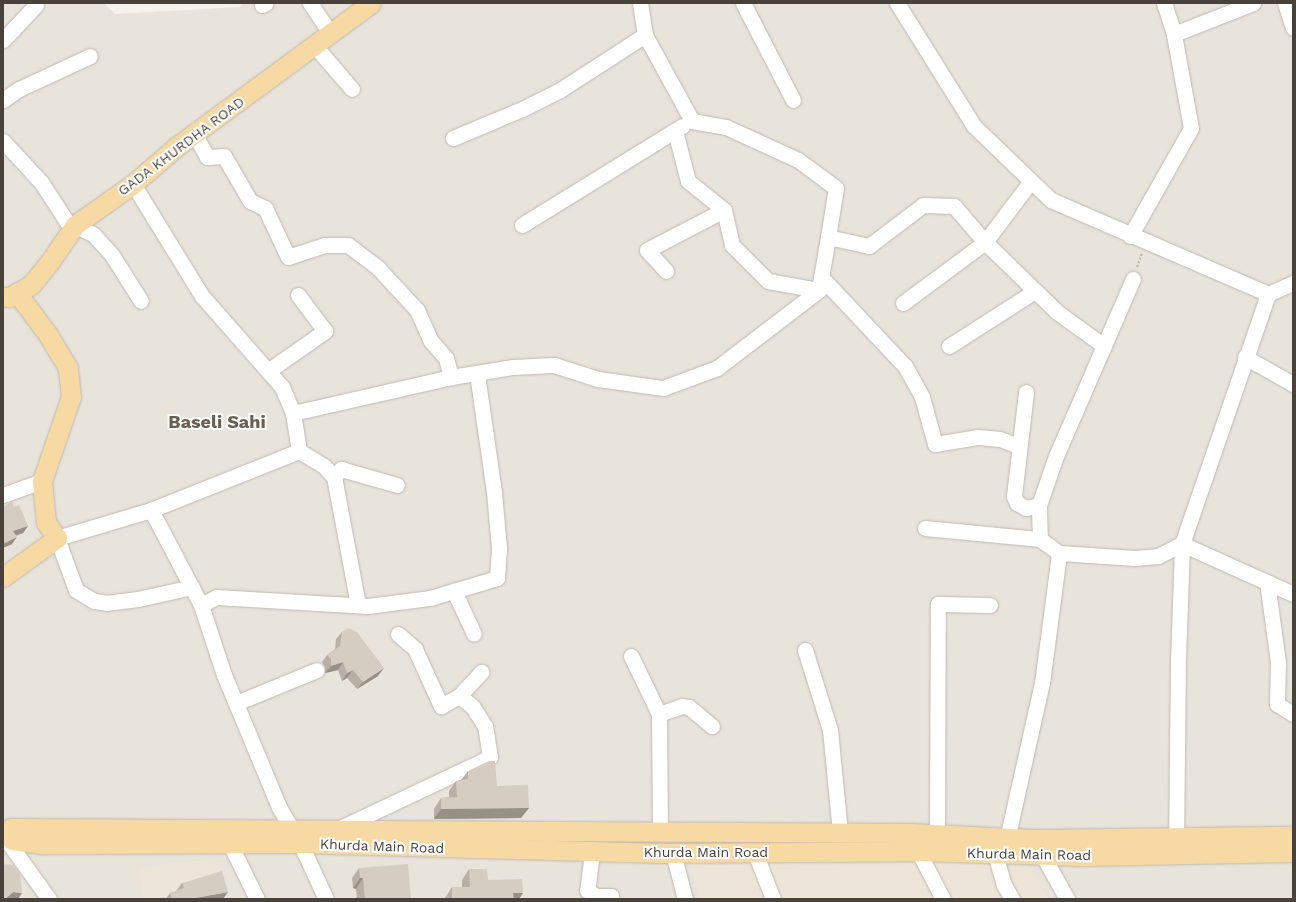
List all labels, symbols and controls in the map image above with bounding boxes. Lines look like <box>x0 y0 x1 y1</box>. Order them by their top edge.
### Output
street label: GADA KHURDHA ROAD <box>114 93 248 199</box>
district label: Baseli Sahi <box>168 411 266 433</box>
street label: Khurda Main Road <box>319 835 445 857</box>
street label: Khurda Main Road <box>644 844 768 860</box>
street label: Khurda Main Road <box>967 845 1091 863</box>

